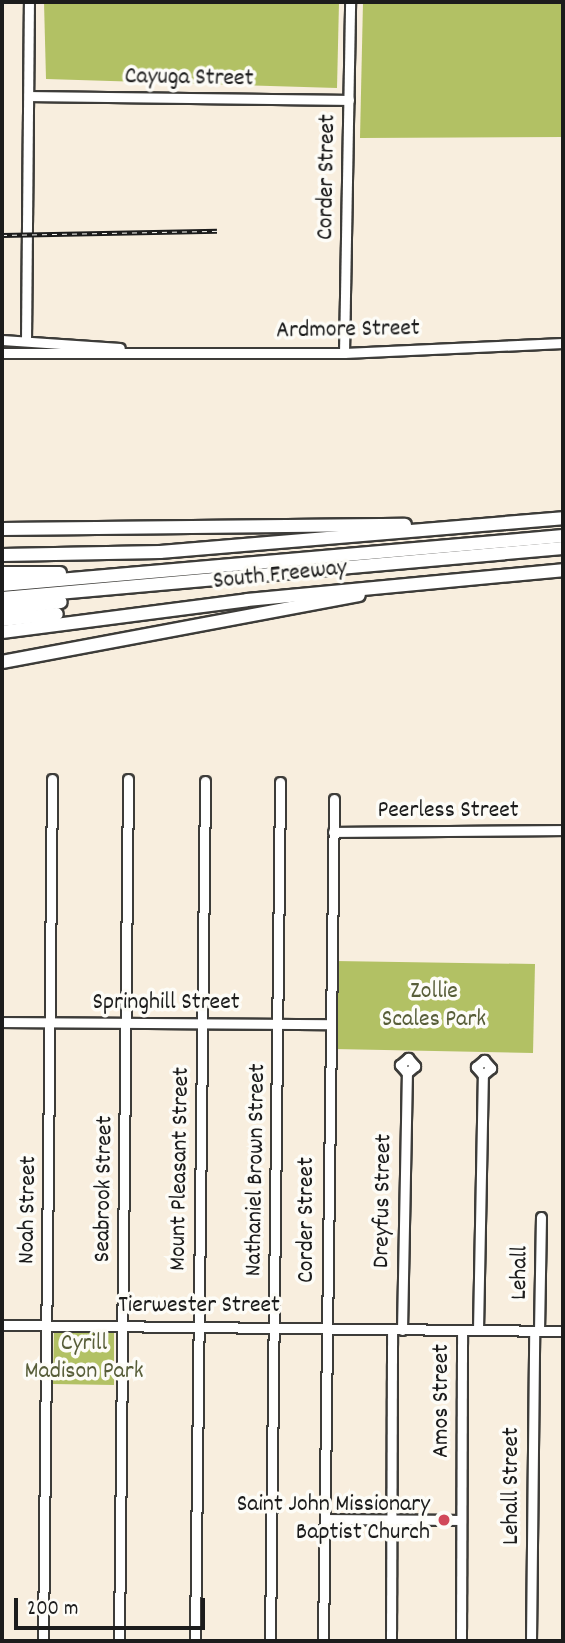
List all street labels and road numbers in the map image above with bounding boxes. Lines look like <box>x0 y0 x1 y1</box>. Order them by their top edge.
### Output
street label: Cayuga Street <box>124 63 254 95</box>
street label: Corder Street <box>313 114 343 240</box>
street label: Ardmore Street <box>276 315 420 347</box>
street label: South Freeway <box>212 555 348 597</box>
street label: Peerless Street <box>377 798 519 826</box>
street label: Springhill Street <box>92 990 240 1018</box>
street label: Nathaniel Brown Street <box>241 1063 273 1277</box>
street label: Mount Pleasant Street <box>165 1067 197 1271</box>
street label: Seabrook Street <box>89 1115 121 1263</box>
street label: Dreyfus Street <box>368 1134 400 1268</box>
street label: Noah Street <box>14 1155 44 1265</box>
street label: Corder Street <box>294 1157 322 1283</box>
street label: Lehall <box>506 1246 536 1300</box>
street label: Tierwester Street <box>118 1293 280 1321</box>
street label: Amos Street <box>429 1344 457 1458</box>
street label: Lehall Street <box>499 1427 527 1545</box>

